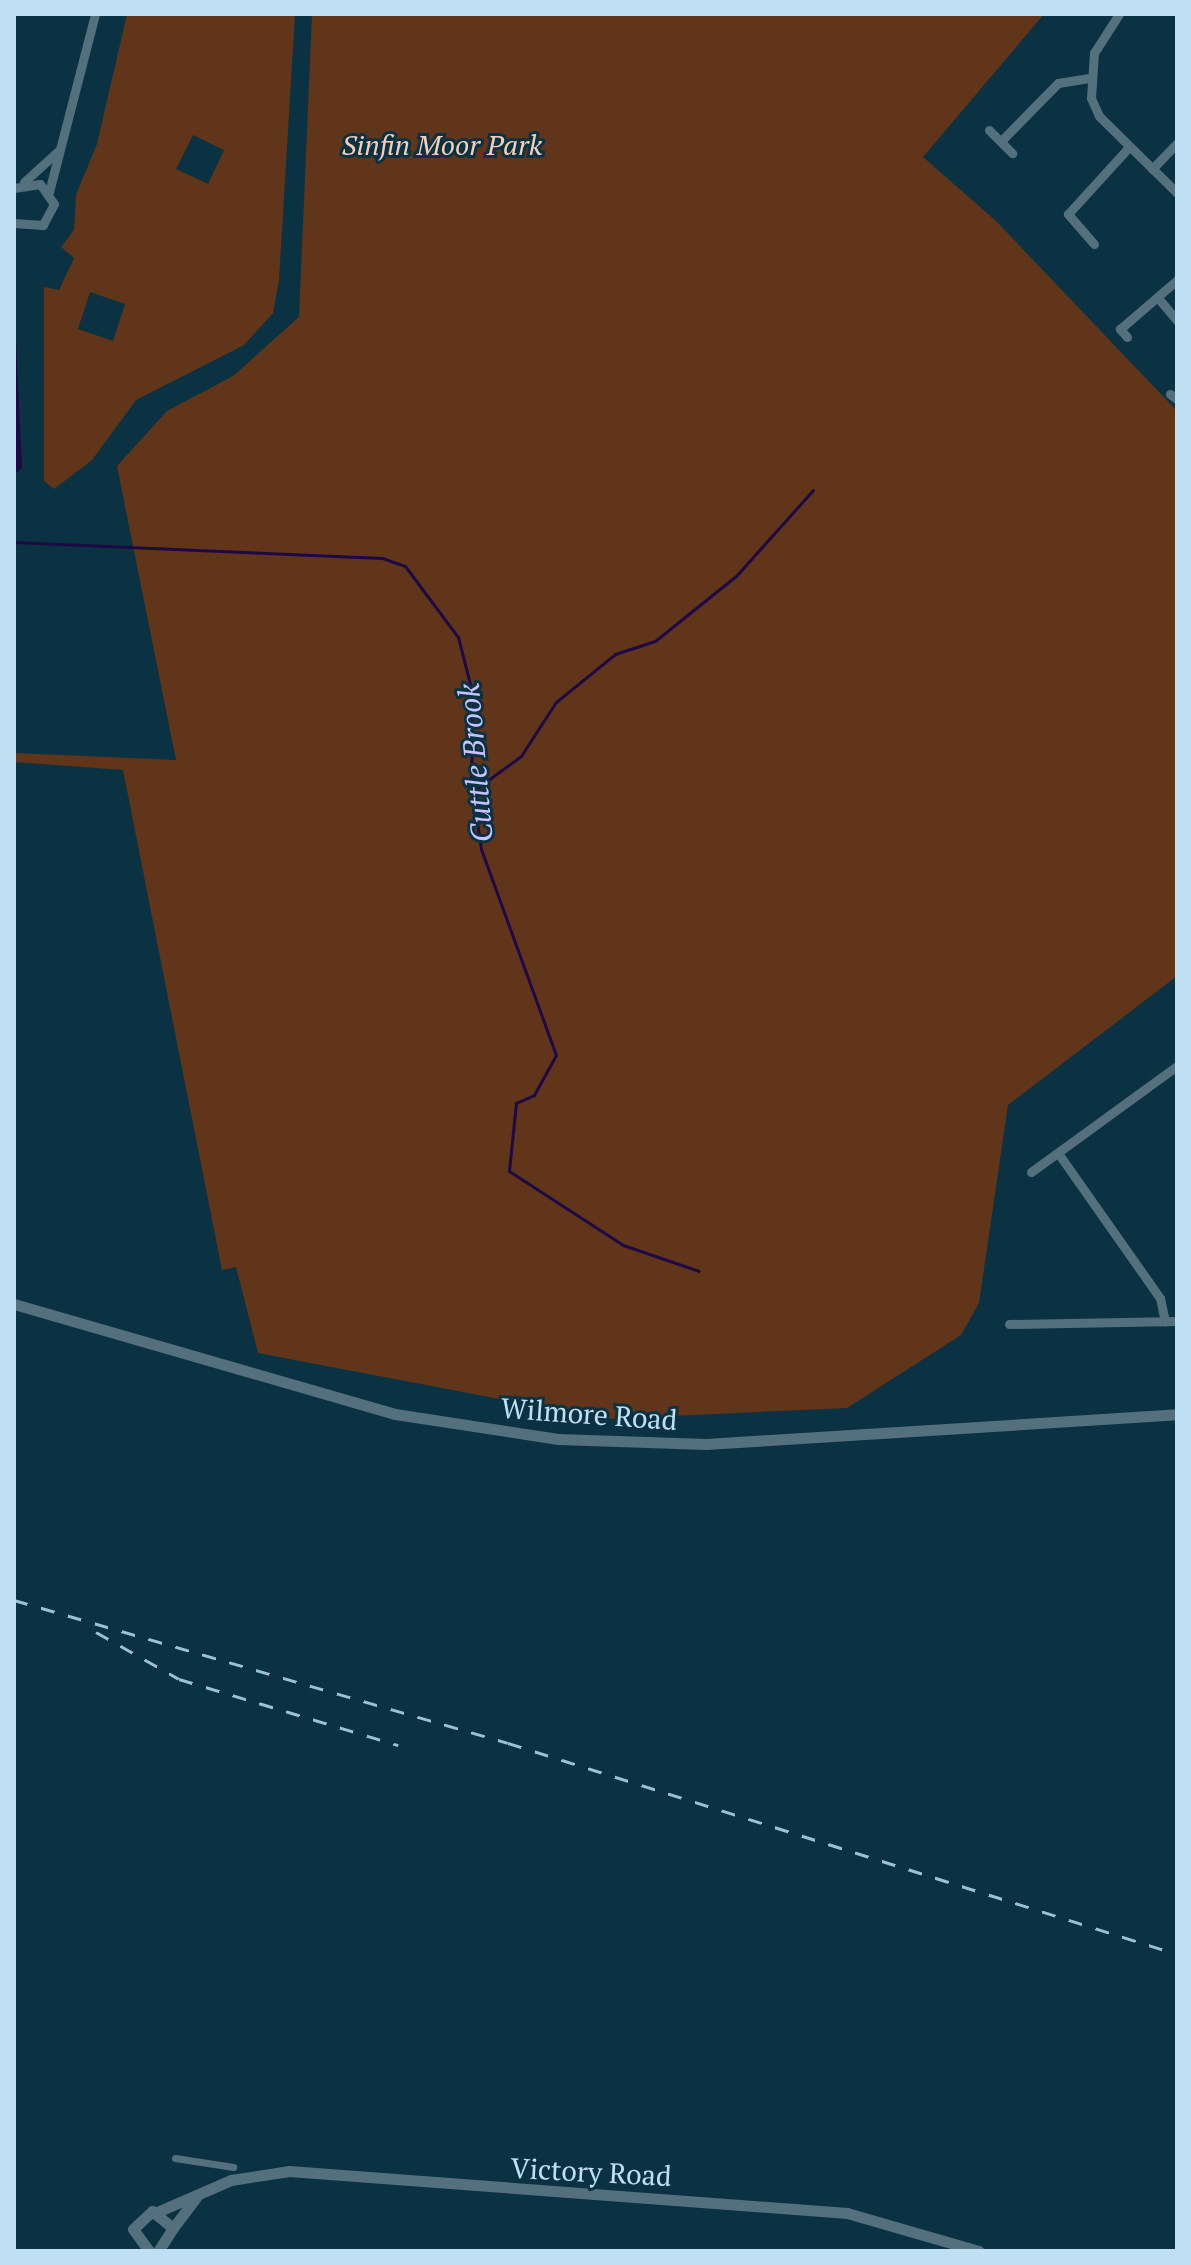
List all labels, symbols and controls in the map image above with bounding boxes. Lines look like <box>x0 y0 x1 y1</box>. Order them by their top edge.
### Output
park label: Sinfin Moor Park <box>342 128 542 162</box>
water label: Cuttle Brook <box>450 682 500 844</box>
street label: Wilmore Road <box>500 1391 678 1437</box>
street label: Victory Road <box>510 2151 672 2193</box>

